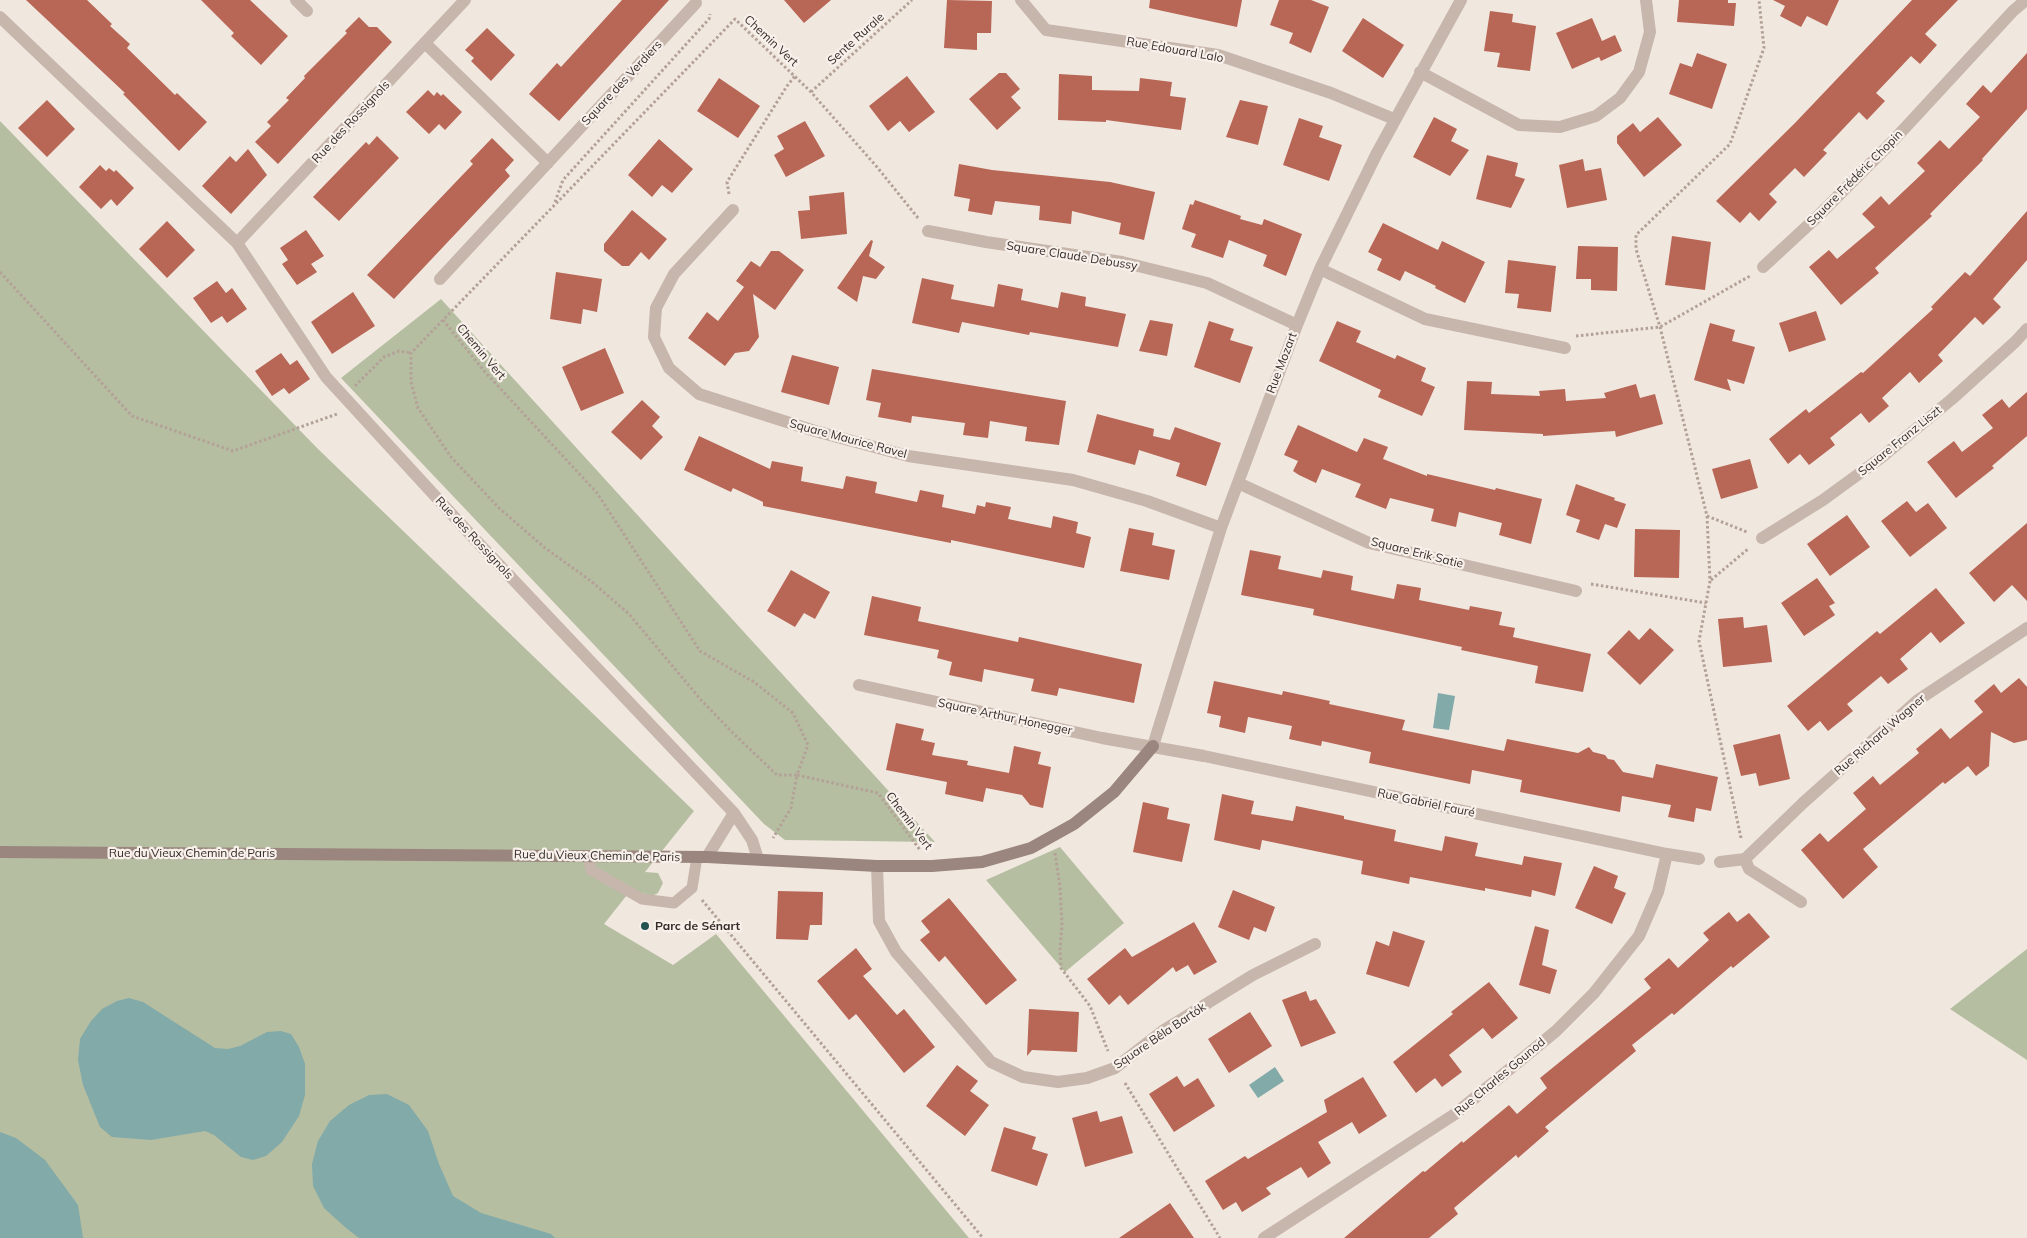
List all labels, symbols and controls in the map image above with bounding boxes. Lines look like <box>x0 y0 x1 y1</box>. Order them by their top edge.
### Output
street label: Sente Rurale <box>825 10 887 68</box>
street label: Chemin Vert <box>741 12 801 70</box>
street label: Rue Edouard Lalo <box>1125 34 1225 66</box>
street label: Square des Verdiers <box>579 38 665 128</box>
street label: Rue des Rossignols <box>309 78 393 166</box>
street label: Square Frédéric Chopin <box>1804 127 1906 229</box>
street label: Square Claude Debussy <box>1005 239 1139 273</box>
street label: Chemin Vert <box>454 321 508 383</box>
street label: Rue Mozart <box>1264 330 1300 396</box>
street label: Square Franz Liszt <box>1855 403 1945 479</box>
street label: Square Maurice Ravel <box>788 416 908 462</box>
street label: Rue des Rossignols <box>432 494 516 582</box>
street label: Square Erik Satie <box>1369 535 1465 571</box>
street label: Rue Richard Wagner <box>1832 692 1928 778</box>
street label: Square Arthur Honegger <box>937 696 1073 738</box>
street label: Rue Gabriel Fauré <box>1376 786 1476 820</box>
street label: Chemin Vert <box>883 789 935 853</box>
street label: Rue du Vieux Chemin de Paris <box>109 846 275 860</box>
street label: Rue du Vieux Chemin de Paris <box>514 847 680 865</box>
place label: Parc de Sénart <box>655 919 740 933</box>
marker: Parc de Sénart <box>639 920 651 932</box>
street label: Square Bêla Bartók <box>1111 1000 1209 1072</box>
street label: Rue Charles Gounod <box>1452 1035 1548 1119</box>

